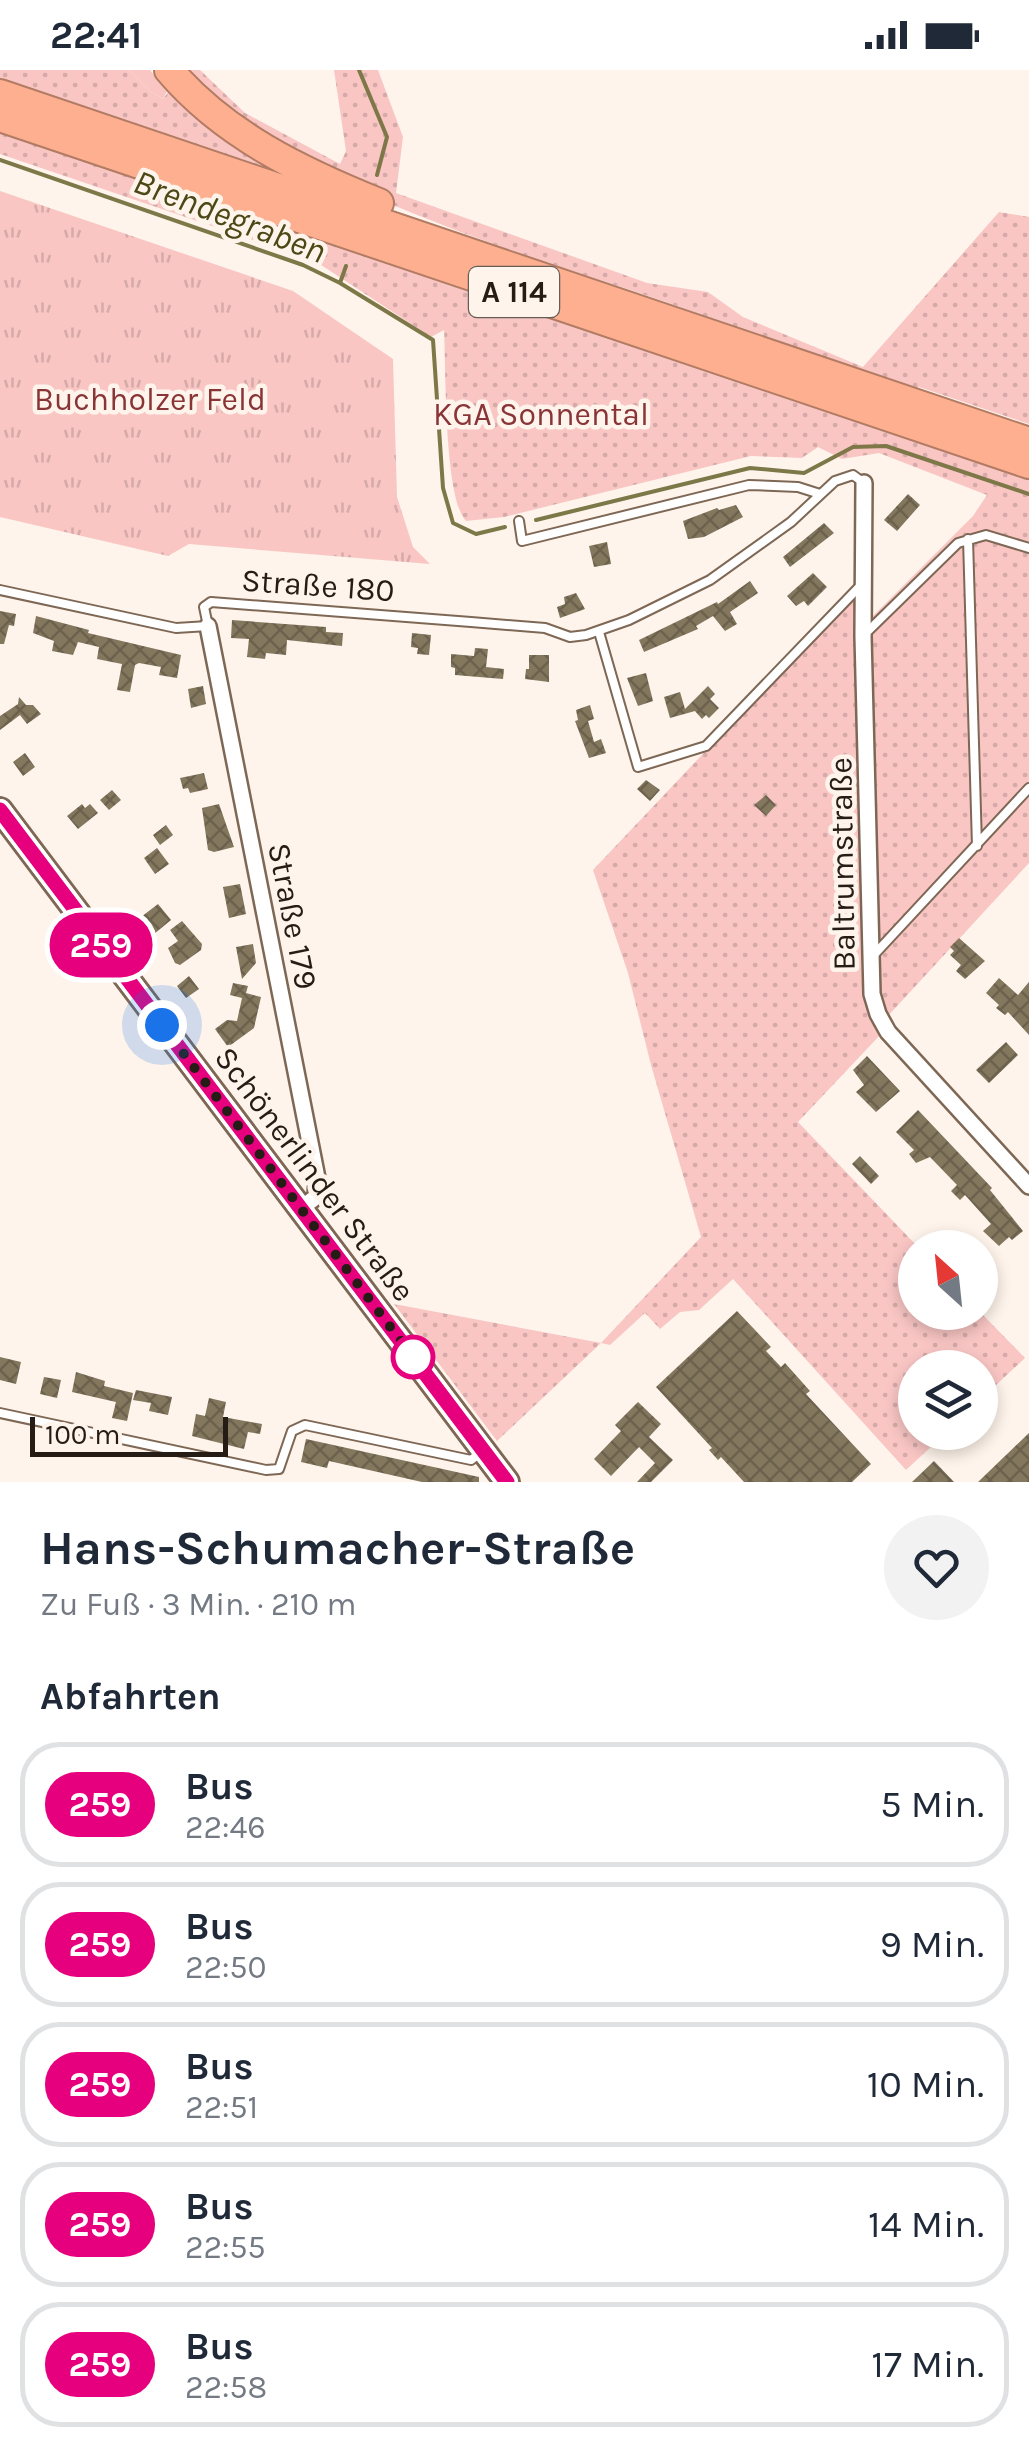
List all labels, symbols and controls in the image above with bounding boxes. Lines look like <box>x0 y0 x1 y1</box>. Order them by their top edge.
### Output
text: 22:41 <box>50 13 142 58</box>
water label: Brendegraben <box>128 161 332 272</box>
road number: A 114 <box>469 267 559 317</box>
park label: Buchholzer Feld <box>34 381 266 418</box>
park label: KGA Sonnental <box>433 396 649 433</box>
street label: Straße 180 <box>240 562 396 609</box>
street label: Baltrumstraße <box>822 757 863 971</box>
street label: Straße 179 <box>260 840 325 992</box>
line badge: 259 <box>44 912 158 978</box>
text: 259 <box>70 925 132 966</box>
your location <box>137 1000 187 1050</box>
street label: Schönerlinder Straße <box>207 1040 422 1309</box>
north arrow <box>898 1230 998 1330</box>
map controls <box>898 1230 998 1450</box>
unlabelled marker <box>392 1336 434 1378</box>
button: layers <box>898 1350 998 1450</box>
scale bar <box>30 1412 228 1456</box>
text: 100 m <box>45 1418 120 1451</box>
button: heart <box>884 1515 989 1620</box>
text: Hans-Schumacher-Straße <box>40 1520 635 1576</box>
text: Zu Fuß · 3 Min. · 210 m <box>40 1586 357 1623</box>
text: Abfahrten <box>40 1674 221 1719</box>
text: Bus <box>185 1764 254 1809</box>
text: 5 Min. <box>880 1782 984 1827</box>
text: 259 <box>69 1784 131 1825</box>
text: 22:46 <box>185 1809 266 1846</box>
text: Bus <box>185 1904 254 1949</box>
text: 9 Min. <box>880 1922 984 1967</box>
text: 259 <box>69 1924 131 1965</box>
text: 22:50 <box>185 1949 267 1986</box>
text: Bus <box>185 2044 254 2089</box>
text: 10 Min. <box>867 2062 984 2107</box>
text: 259 <box>69 2064 131 2105</box>
text: 22:51 <box>185 2089 258 2126</box>
text: Bus <box>185 2184 254 2229</box>
text: 14 Min. <box>868 2202 984 2247</box>
text: 259 <box>69 2204 131 2245</box>
text: 22:55 <box>185 2229 266 2266</box>
text: Bus <box>185 2324 254 2369</box>
text: 17 Min. <box>871 2342 984 2387</box>
text: 259 <box>69 2344 131 2385</box>
text: 22:58 <box>185 2369 267 2406</box>

